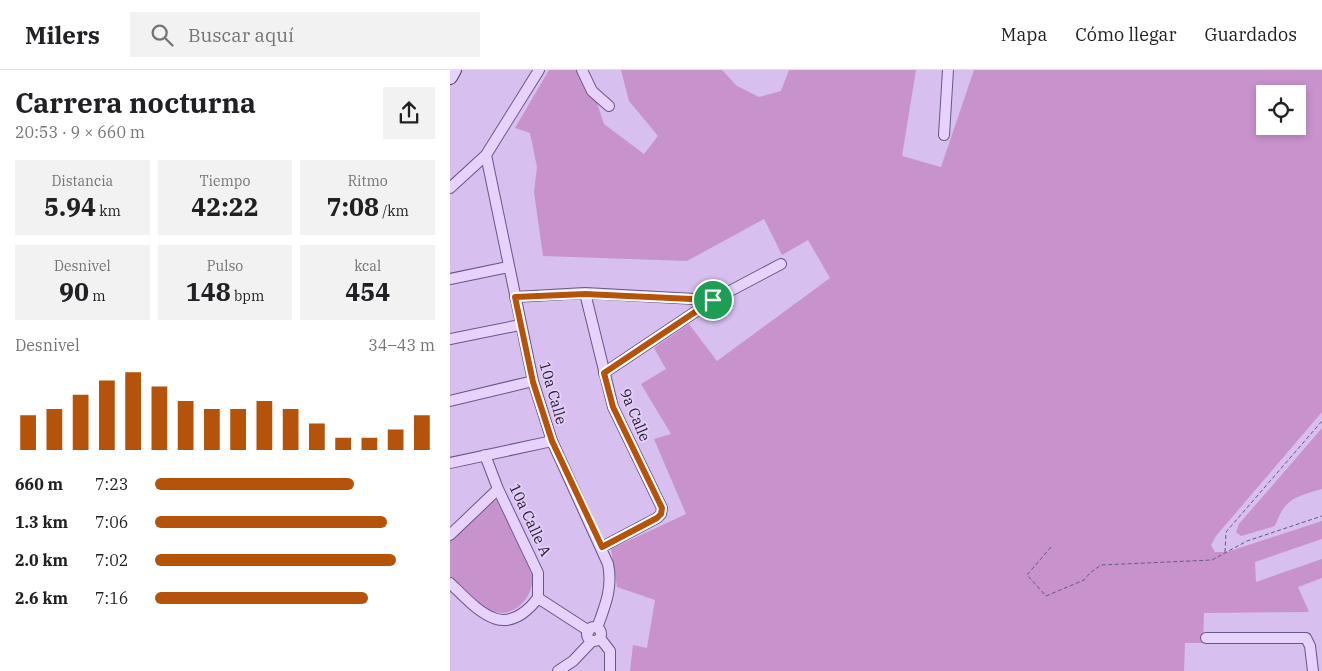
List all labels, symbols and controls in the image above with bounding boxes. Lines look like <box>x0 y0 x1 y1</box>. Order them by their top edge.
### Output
search box <box>130 12 480 57</box>
text: Milers <box>25 19 100 51</box>
icon: search <box>148 21 176 49</box>
text: Buscar aquí <box>188 23 294 47</box>
text: Mapa <box>1001 23 1047 46</box>
text: Cómo llegar <box>1075 23 1176 46</box>
text: Guardados <box>1204 23 1297 46</box>
text: Carrera nocturna <box>15 84 256 121</box>
map controls <box>1256 85 1306 135</box>
button: locate <box>1256 85 1306 135</box>
button: share <box>383 87 435 139</box>
text: 20:53 · 9 × 660 m <box>15 122 145 142</box>
text: Distancia <box>51 172 113 190</box>
text: Tiempo <box>199 172 251 190</box>
text: Ritmo <box>348 172 388 190</box>
text: 5.94 <box>44 190 96 223</box>
text: 42:22 <box>191 190 259 223</box>
text: 7:08 <box>326 190 379 223</box>
text: km <box>96 202 121 220</box>
text: /km <box>379 202 409 220</box>
text: Desnivel <box>54 257 111 275</box>
text: Pulso <box>207 257 243 275</box>
text: kcal <box>354 257 381 275</box>
text: 90 <box>59 275 89 308</box>
text: 148 <box>186 275 231 308</box>
text: 454 <box>345 275 390 308</box>
pin <box>692 279 734 321</box>
icon: arrive <box>699 286 727 314</box>
text: m <box>89 287 106 305</box>
text: bpm <box>231 287 264 305</box>
text: Desnivel <box>15 335 80 355</box>
text: 34–43 m <box>368 335 435 355</box>
street label: 10a Calle <box>535 359 572 426</box>
street label: 9a Calle <box>616 386 655 444</box>
text: 660 m <box>15 474 63 494</box>
text: 7:23 <box>95 474 128 494</box>
street label: 10a Calle A <box>505 480 556 560</box>
text: 1.3 km <box>15 512 68 532</box>
text: 7:06 <box>95 512 128 532</box>
text: 2.0 km <box>15 550 68 570</box>
text: 7:02 <box>95 550 128 570</box>
text: 2.6 km <box>15 588 68 608</box>
text: 7:16 <box>95 588 128 608</box>

